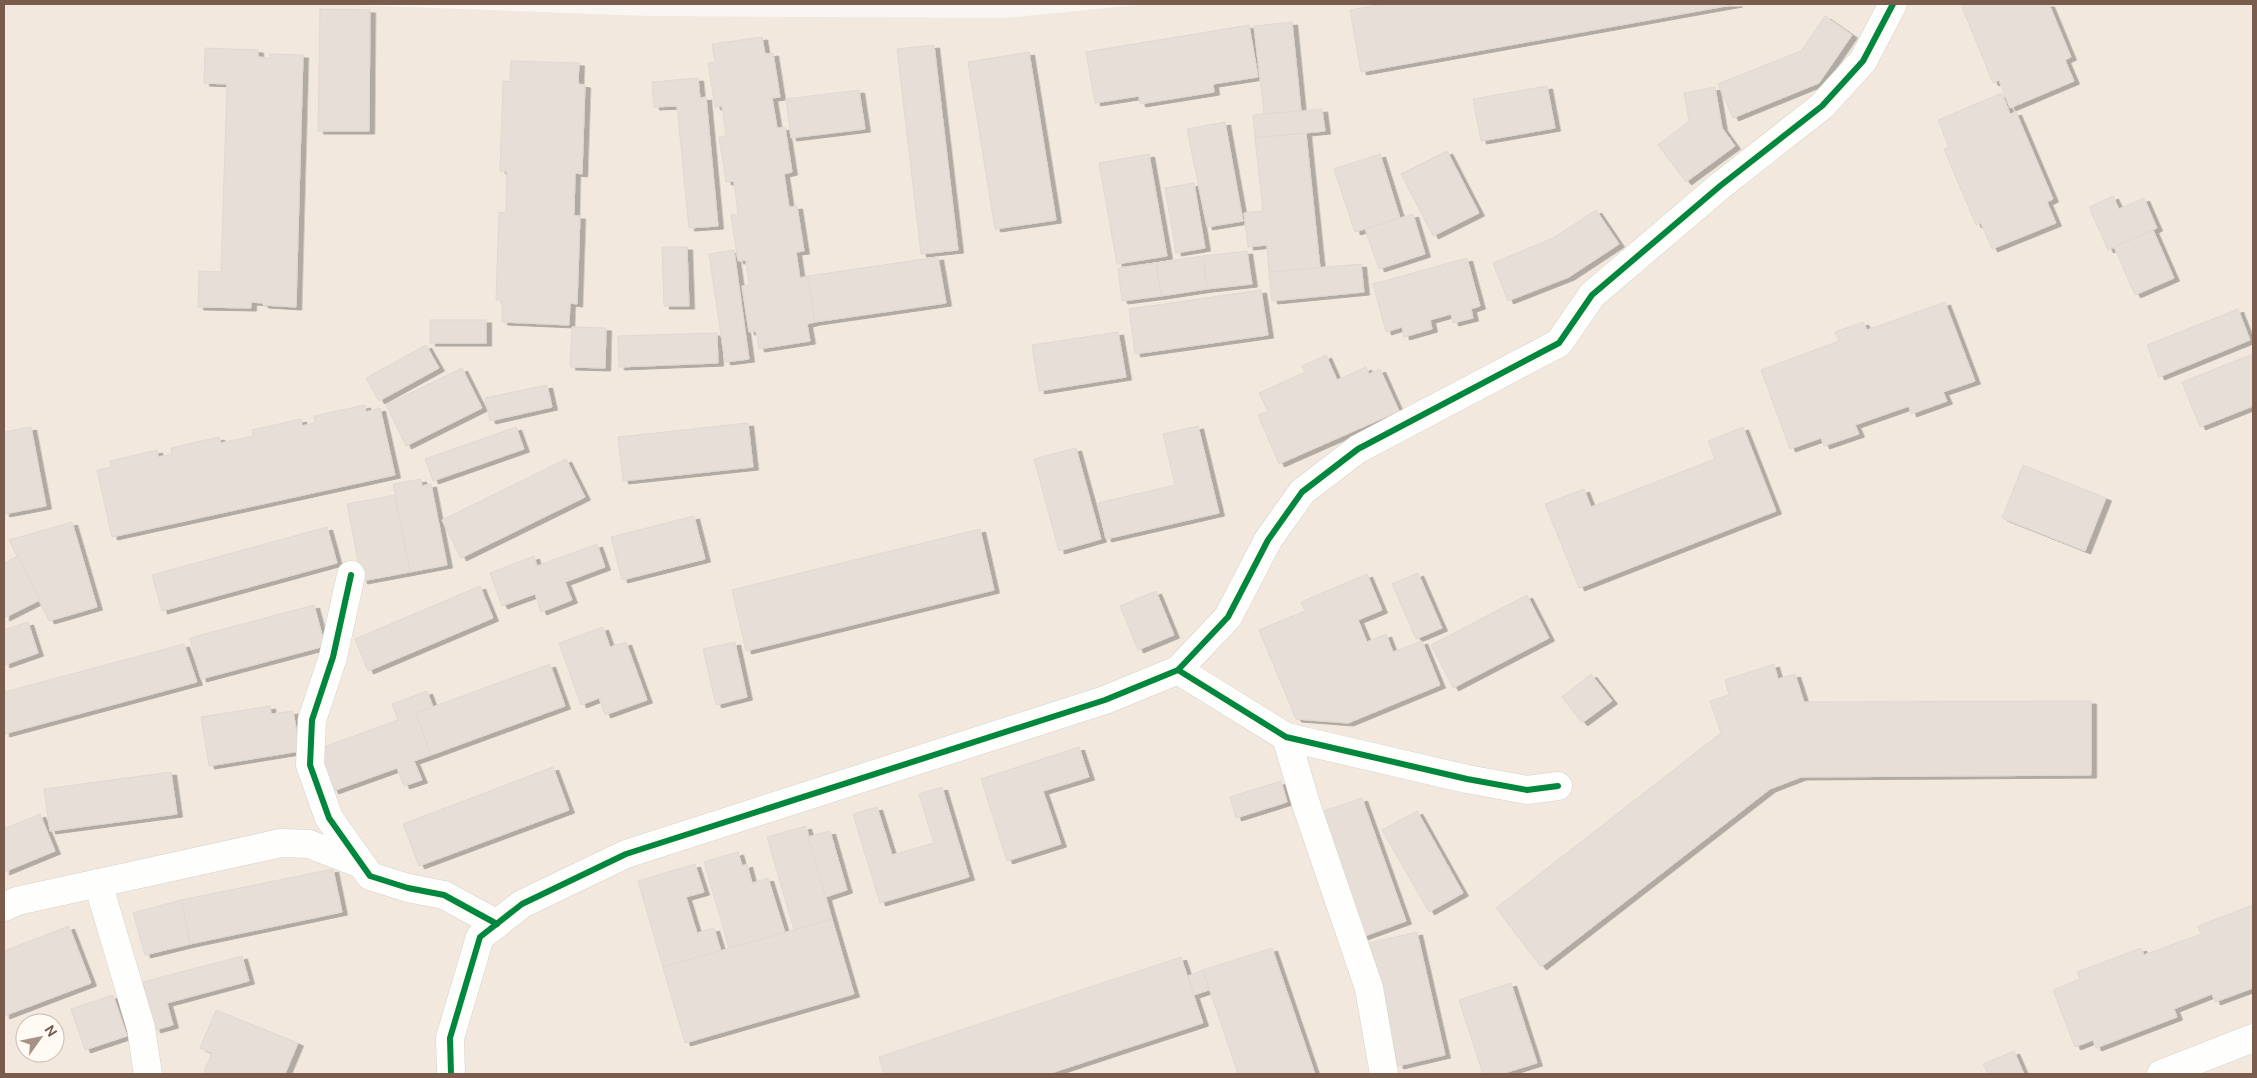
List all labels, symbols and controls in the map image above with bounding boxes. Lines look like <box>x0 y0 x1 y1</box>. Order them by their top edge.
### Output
north arrow <box>15 1013 65 1063</box>
text: N <box>41 1022 61 1040</box>

